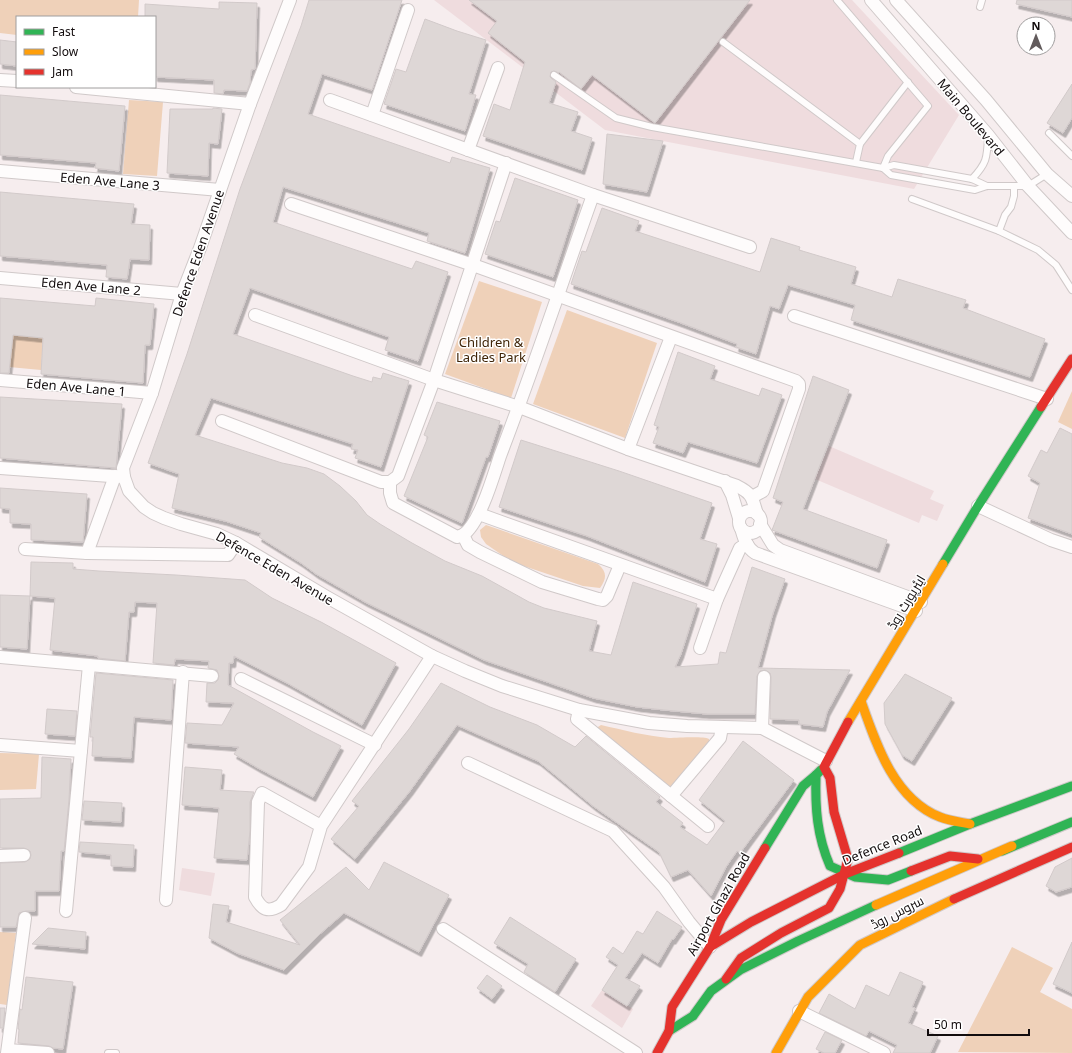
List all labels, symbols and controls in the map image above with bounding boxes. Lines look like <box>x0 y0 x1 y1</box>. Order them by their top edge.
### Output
legend <box>16 16 156 88</box>
north arrow <box>1016 16 1056 56</box>
text: N <box>1032 18 1040 33</box>
text: Fast <box>52 23 76 40</box>
text: Slow <box>52 43 79 60</box>
text: Jam <box>51 63 73 80</box>
street label: Main Boulevard <box>933 75 1009 159</box>
street label: Eden Ave Lane 3 <box>59 168 161 194</box>
street label: Defence Eden Avenue <box>168 187 228 319</box>
street label: Eden Ave Lane 2 <box>40 273 142 299</box>
park label: Children & Ladies Park <box>456 333 526 366</box>
street label: Eden Ave Lane 1 <box>25 374 127 400</box>
street label: Defence Eden Avenue <box>213 527 337 609</box>
street label: ایئرپورٹ روڈ <box>883 571 930 633</box>
street label: Defence Road <box>839 821 925 869</box>
street label: Airport Ghazi Road <box>682 849 754 959</box>
street label: سروس روڈ <box>867 891 927 933</box>
scale bar <box>928 1011 1029 1037</box>
text: 50 m <box>934 1016 962 1033</box>

